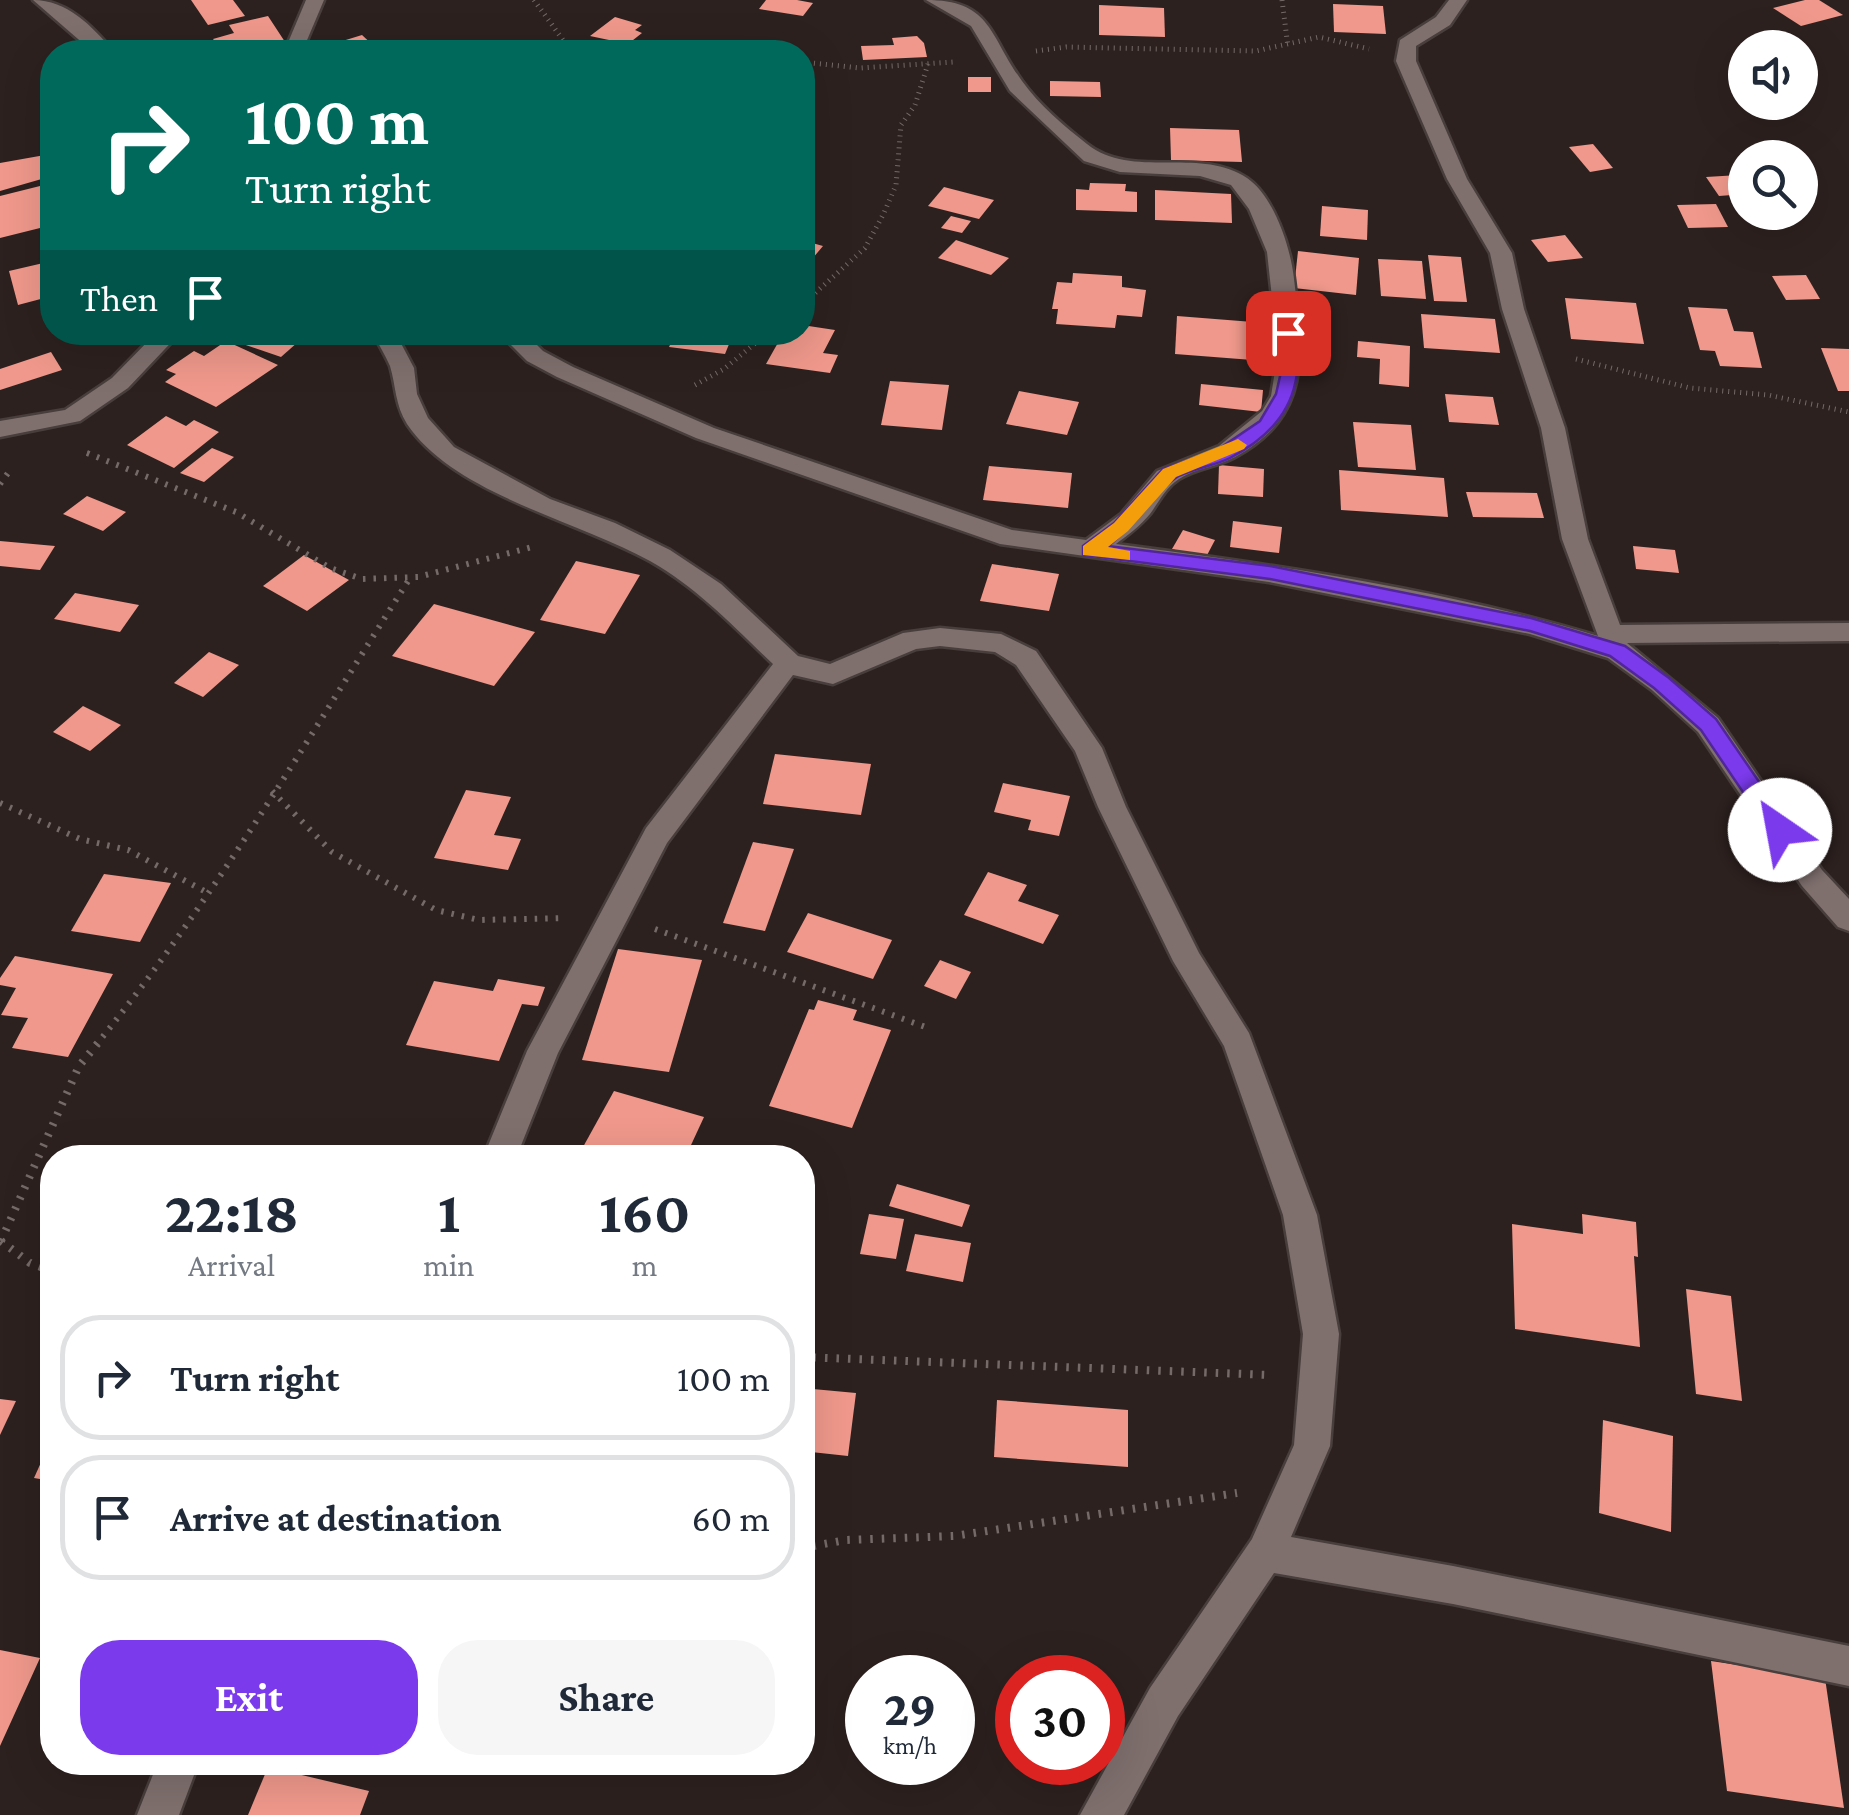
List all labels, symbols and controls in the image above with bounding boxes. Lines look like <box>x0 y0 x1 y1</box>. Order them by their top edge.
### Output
map controls <box>1728 30 1818 230</box>
button: sound <box>1728 30 1818 120</box>
icon: right <box>80 80 210 210</box>
text: 100 m <box>245 81 429 159</box>
button: search <box>1728 140 1818 230</box>
text: Turn right <box>245 163 430 213</box>
icon: arrive <box>178 270 233 325</box>
text: Then <box>80 277 158 319</box>
pin <box>1246 291 1331 376</box>
icon: arrive <box>1261 306 1316 361</box>
position arrow <box>1728 778 1832 882</box>
text: 22:18 <box>164 1178 299 1245</box>
text: 1 <box>438 1178 460 1245</box>
text: 160 <box>599 1178 691 1245</box>
text: Arrival <box>188 1247 275 1283</box>
text: min <box>423 1247 475 1283</box>
text: m <box>632 1247 658 1283</box>
icon: right <box>85 1350 140 1405</box>
text: Turn right <box>170 1357 339 1399</box>
text: 100 m <box>677 1357 770 1399</box>
icon: arrive <box>85 1490 140 1545</box>
text: Arrive at destination <box>170 1497 502 1539</box>
text: 60 m <box>692 1497 770 1539</box>
button: Exit <box>80 1640 418 1755</box>
button: Share <box>438 1640 775 1755</box>
speed limit sign: 30 <box>995 1655 1125 1785</box>
text: 29 <box>884 1680 936 1736</box>
text: km/h <box>883 1732 937 1759</box>

